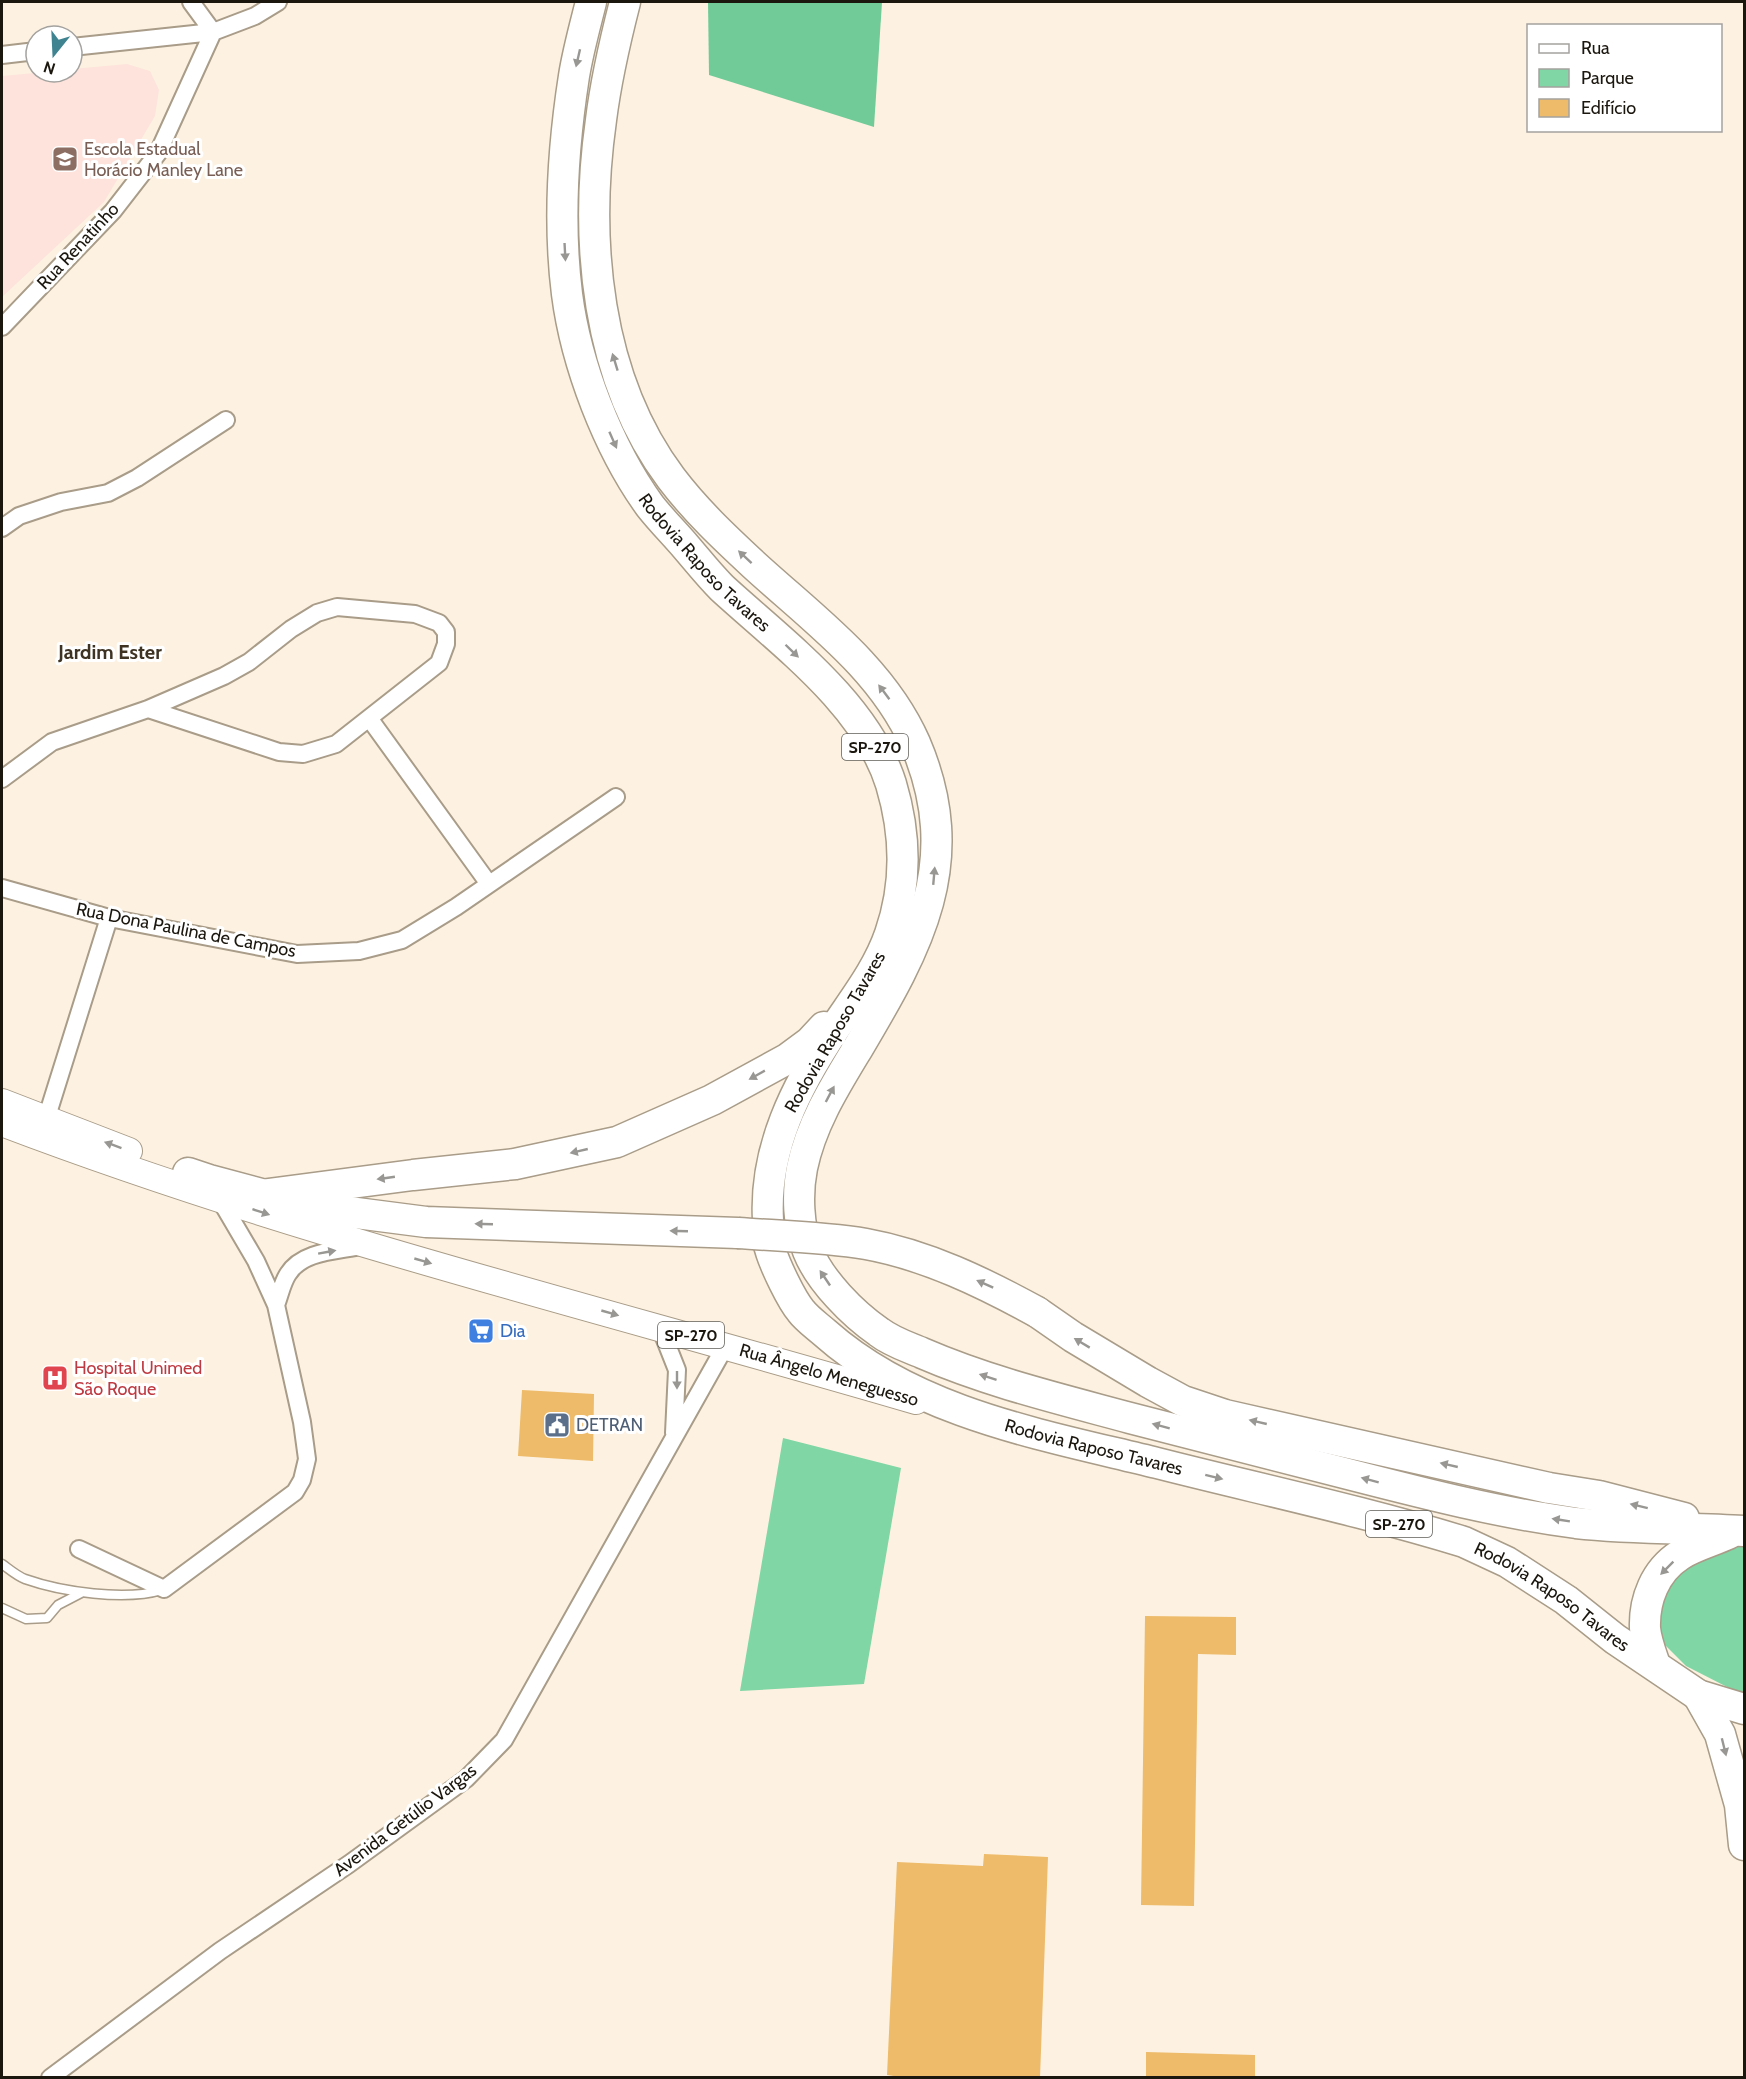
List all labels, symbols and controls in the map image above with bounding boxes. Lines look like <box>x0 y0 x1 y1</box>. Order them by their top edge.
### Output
north arrow <box>24 24 84 84</box>
legend <box>1527 24 1722 132</box>
text: Rua <box>1581 37 1610 59</box>
one-way arrow <box>572 49 582 68</box>
text: N <box>41 57 58 79</box>
text: Parque <box>1581 67 1634 89</box>
text: Edifício <box>1581 97 1636 119</box>
place label: Escola Estadual Horácio Manley Lane <box>84 138 243 181</box>
school or university icon: Escola Estadual Horácio Manley Lane <box>50 144 80 174</box>
street label: Rua Renatinho <box>32 198 124 294</box>
one-way arrow <box>561 243 570 262</box>
one-way arrow <box>610 353 619 371</box>
one-way arrow <box>608 431 617 448</box>
street label: Rodovia Raposo Tavares <box>634 489 775 636</box>
one-way arrow <box>738 550 752 564</box>
district label: Jardim Ester <box>57 640 162 664</box>
one-way arrow <box>785 643 799 657</box>
one-way arrow <box>879 685 891 700</box>
road number: SP-270 <box>842 734 908 760</box>
one-way arrow <box>929 866 939 885</box>
street label: Rua Dona Paulina de Campos <box>74 898 298 962</box>
street label: Rodovia Raposo Tavares <box>780 947 890 1117</box>
one-way arrow <box>749 1070 766 1080</box>
one-way arrow <box>825 1085 835 1102</box>
one-way arrow <box>104 1140 122 1150</box>
one-way arrow <box>569 1147 588 1157</box>
one-way arrow <box>376 1174 395 1183</box>
one-way arrow <box>252 1208 270 1217</box>
one-way arrow <box>475 1220 494 1229</box>
one-way arrow <box>670 1226 689 1236</box>
one-way arrow <box>318 1247 337 1256</box>
one-way arrow <box>414 1257 432 1266</box>
one-way arrow <box>820 1270 831 1286</box>
one-way arrow <box>977 1280 994 1289</box>
one-way arrow <box>602 1309 620 1318</box>
supermarket icon: Dia <box>466 1316 496 1346</box>
place label: Dia <box>500 1320 526 1342</box>
road number: SP-270 <box>658 1322 724 1348</box>
one-way arrow <box>1074 1337 1090 1348</box>
street label: Rua Ângelo Meneguesso <box>737 1339 921 1411</box>
place label: Hospital Unimed São Roque <box>74 1357 202 1400</box>
hospital icon: Hospital Unimed São Roque <box>40 1363 70 1393</box>
one-way arrow <box>672 1371 682 1390</box>
one-way arrow <box>979 1372 997 1381</box>
public building icon: DETRAN <box>542 1410 572 1440</box>
place label: DETRAN <box>576 1414 643 1436</box>
street label: Rodovia Raposo Tavares <box>1002 1414 1185 1480</box>
one-way arrow <box>1249 1417 1268 1427</box>
one-way arrow <box>1152 1420 1170 1430</box>
one-way arrow <box>1439 1460 1458 1470</box>
one-way arrow <box>1205 1473 1223 1483</box>
one-way arrow <box>1361 1474 1379 1484</box>
one-way arrow <box>1630 1500 1648 1510</box>
road number: SP-270 <box>1366 1511 1432 1537</box>
one-way arrow <box>1551 1515 1570 1524</box>
street label: Rodovia Raposo Tavares <box>1471 1537 1633 1656</box>
one-way arrow <box>1660 1560 1674 1575</box>
one-way arrow <box>1719 1738 1729 1756</box>
street label: Avenida Getúlio Vargas <box>329 1759 481 1881</box>

